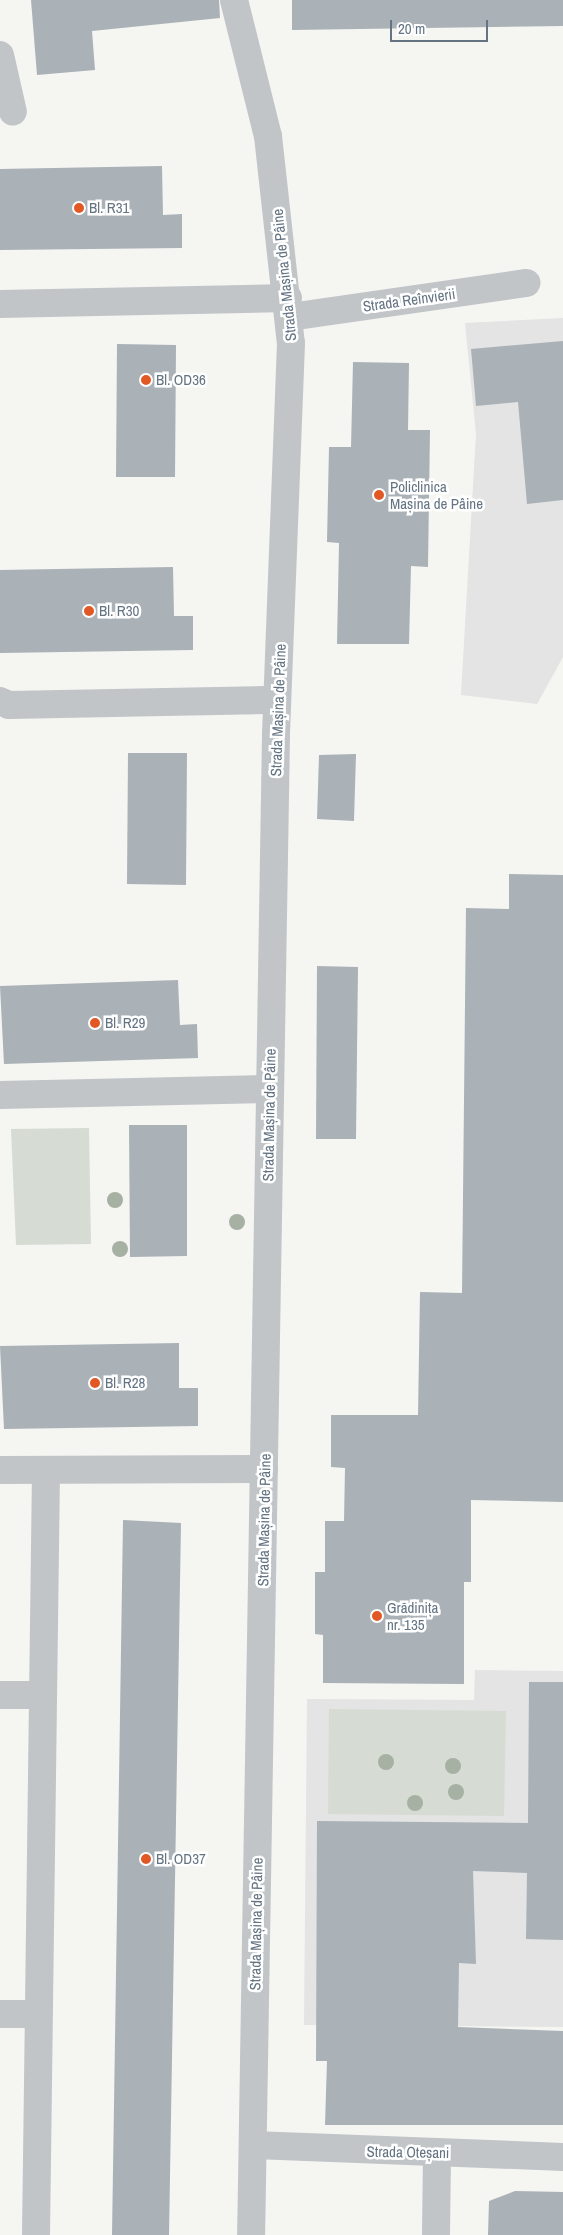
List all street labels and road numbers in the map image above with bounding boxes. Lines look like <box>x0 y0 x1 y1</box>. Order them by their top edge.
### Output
street label: Strada Mașina de Pâine <box>268 208 300 342</box>
street label: Strada Reînvierii <box>362 285 456 315</box>
street label: Strada Mașina de Pâine <box>267 643 289 777</box>
street label: Strada Mașina de Pâine <box>259 1049 279 1181</box>
street label: Strada Mașina de Pâine <box>254 1454 274 1586</box>
street label: Strada Mașina de Pâine <box>246 1858 266 1990</box>
street label: Strada Oteșani <box>366 2142 450 2162</box>

